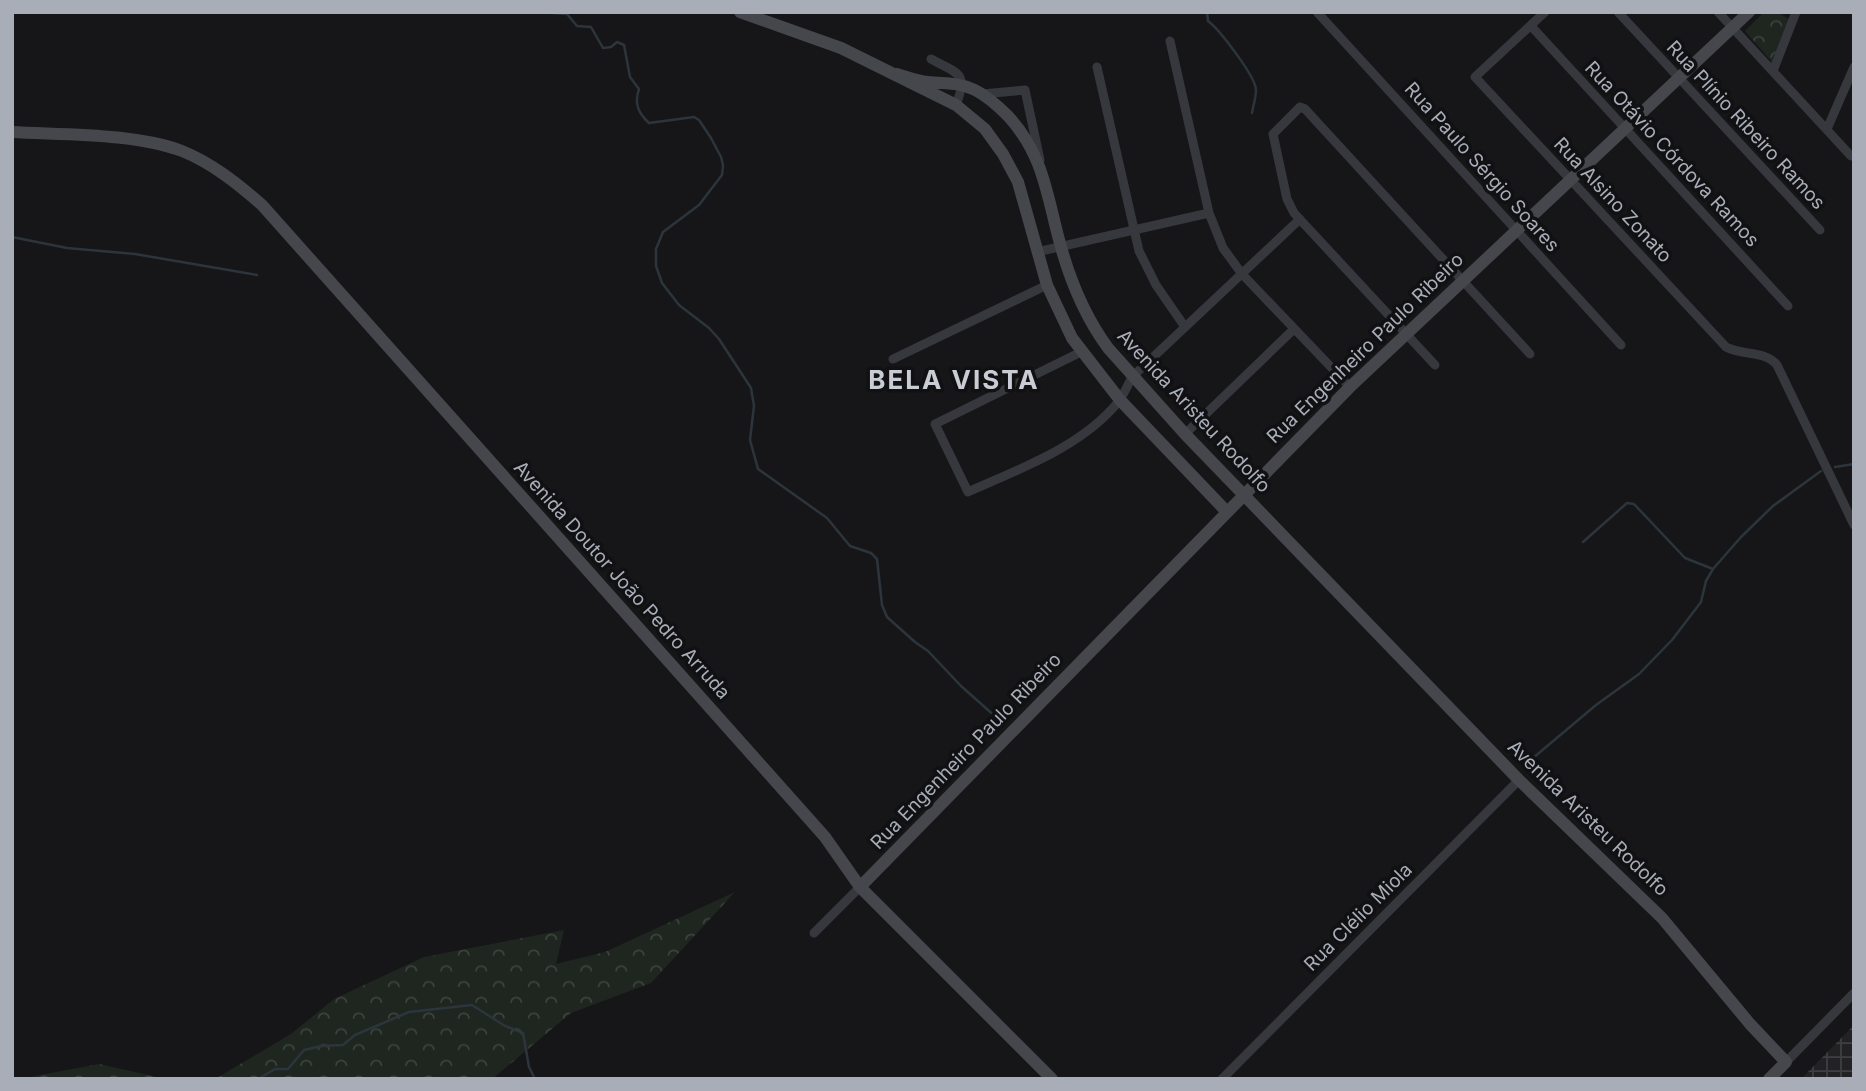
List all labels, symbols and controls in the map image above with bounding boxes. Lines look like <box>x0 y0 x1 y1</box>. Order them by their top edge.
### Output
street label: Rua Plínio Ribeiro Ramos <box>1662 36 1830 214</box>
street label: Rua Otávio Córdova Ramos <box>1580 57 1764 251</box>
street label: Rua Paulo Sérgio Soares <box>1400 77 1564 257</box>
street label: Rua Alsino Zonato <box>1549 133 1677 267</box>
street label: Rua Engenheiro Paulo Ribeiro <box>1262 248 1468 448</box>
street label: Avenida Aristeu Rodolfo <box>1112 325 1276 497</box>
district label: BELA VISTA <box>868 364 1040 395</box>
street label: Avenida Doutor João Pedro Arruda <box>509 456 735 704</box>
street label: Rua Engenheiro Paulo Ribeiro <box>866 648 1066 854</box>
street label: Avenida Aristeu Rodolfo <box>1503 735 1673 901</box>
street label: Rua Clélio Miola <box>1299 858 1417 976</box>

